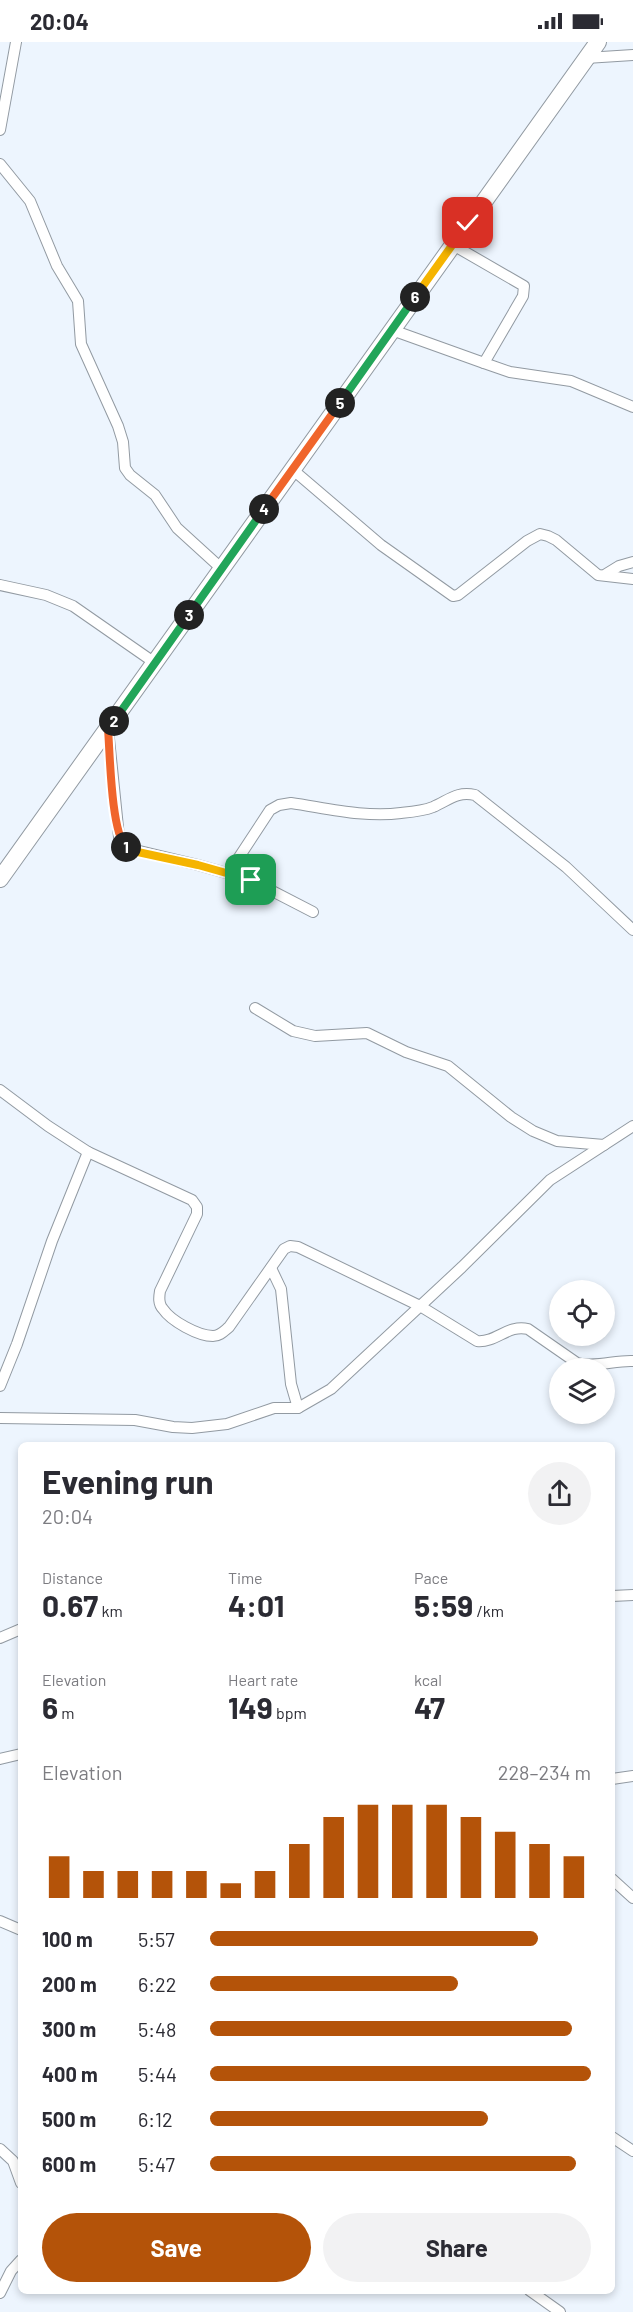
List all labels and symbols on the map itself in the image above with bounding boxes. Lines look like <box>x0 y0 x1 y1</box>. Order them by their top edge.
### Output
pin <box>442 197 493 248</box>
pin: 6 <box>400 282 430 312</box>
pin: 5 <box>325 388 355 418</box>
pin: 4 <box>249 494 279 524</box>
pin: 3 <box>174 600 204 630</box>
pin: 2 <box>99 706 129 736</box>
pin: 1 <box>111 832 141 862</box>
pin <box>225 854 276 905</box>

